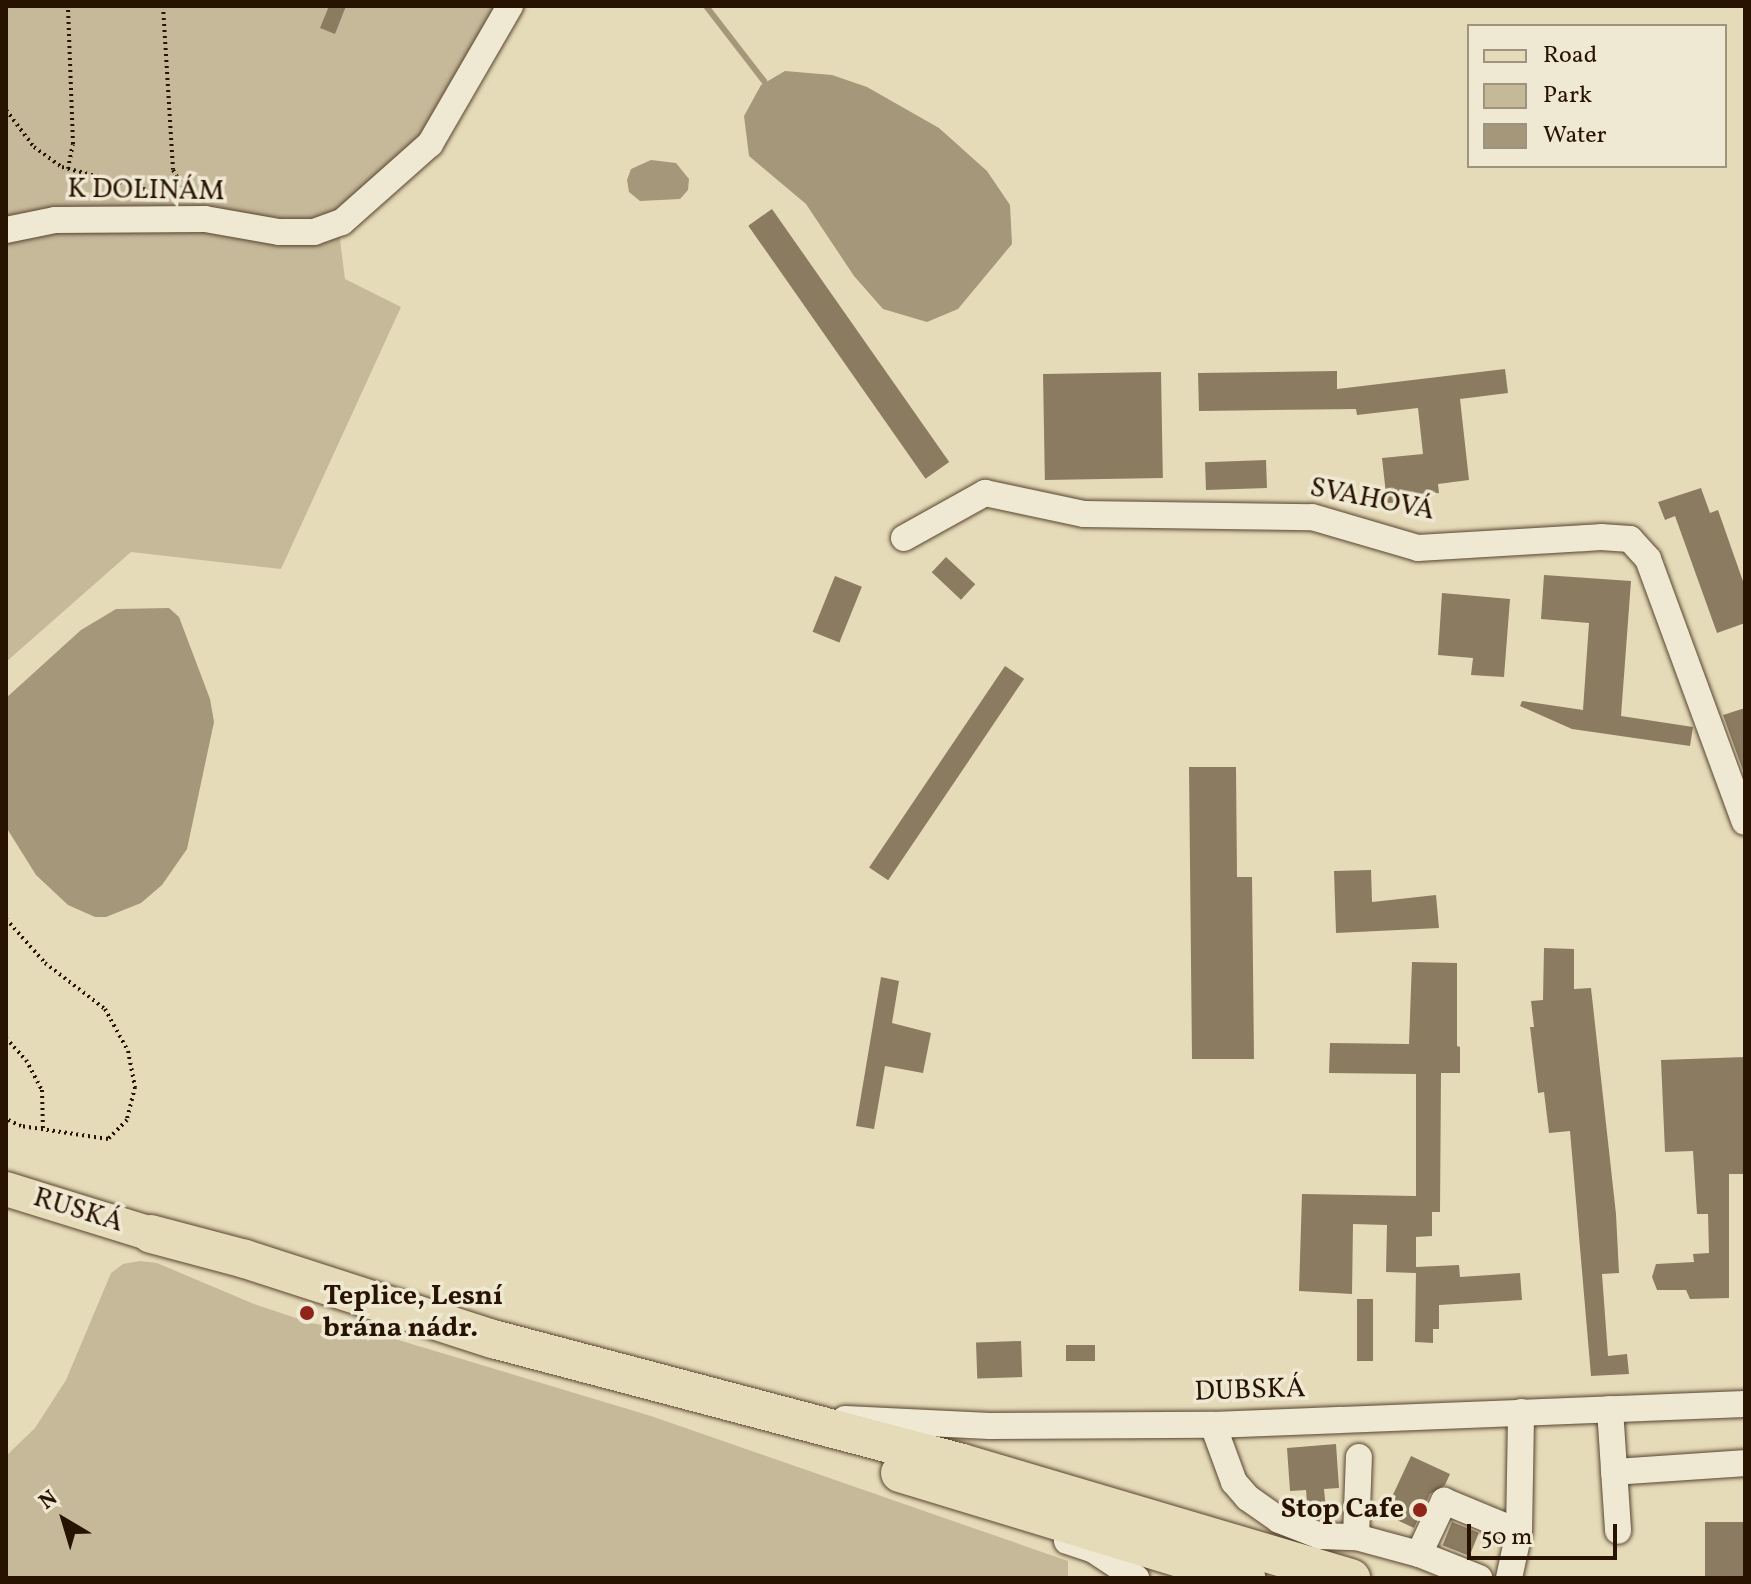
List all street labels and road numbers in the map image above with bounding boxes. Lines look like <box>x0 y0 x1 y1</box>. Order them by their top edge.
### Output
street label: K DOLINÁM <box>67 173 225 209</box>
street label: SVAHOVÁ <box>1307 471 1437 529</box>
street label: RUSKÁ <box>29 1181 127 1241</box>
street label: DUBSKÁ <box>1194 1372 1306 1410</box>

